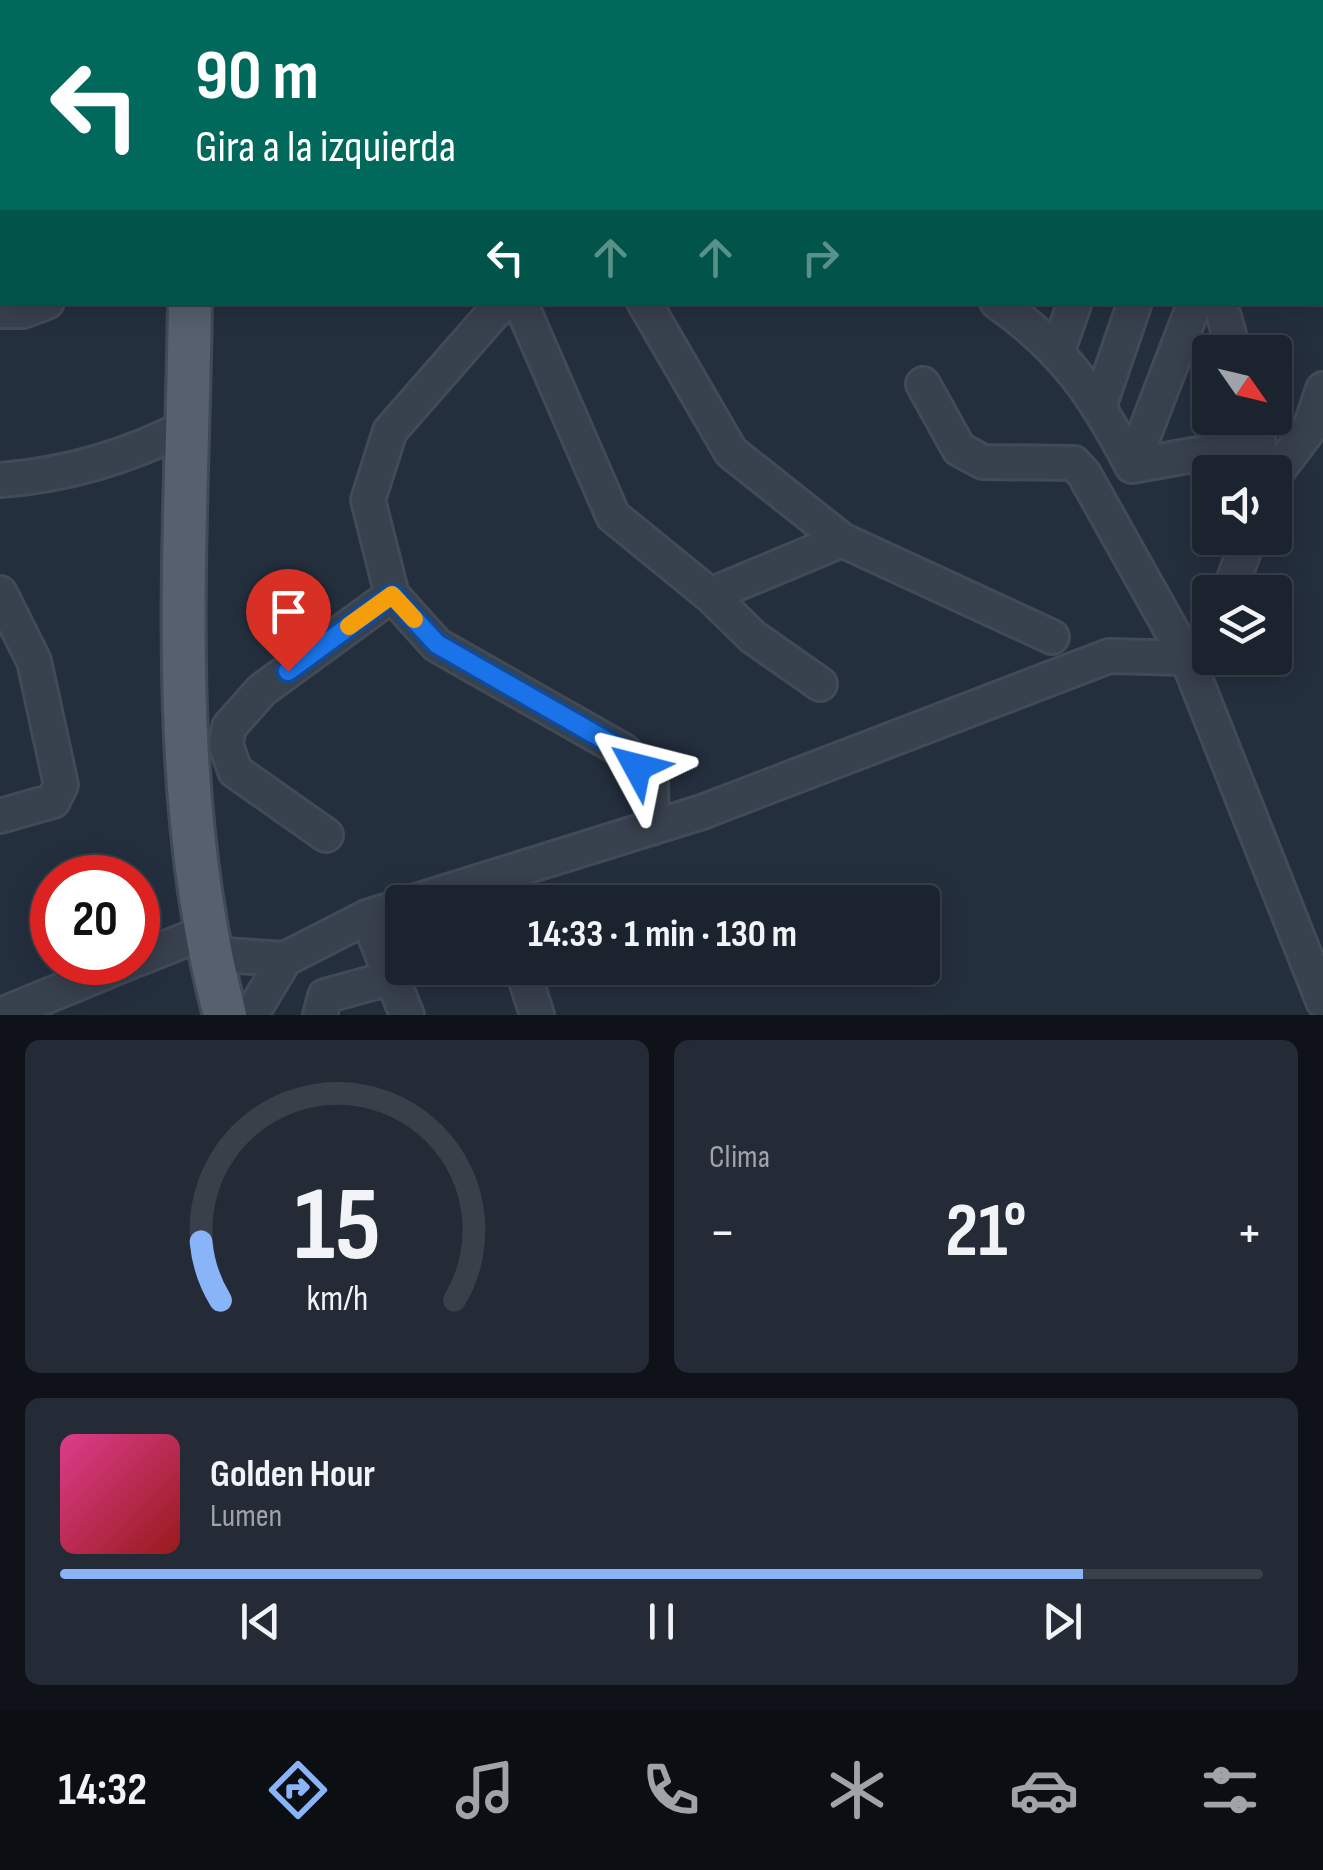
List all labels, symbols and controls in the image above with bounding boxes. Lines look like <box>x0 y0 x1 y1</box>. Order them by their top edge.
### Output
text: 90 m <box>195 35 319 119</box>
icon: left <box>30 40 160 170</box>
text: Gira a la izquierda <box>195 120 456 175</box>
icon: left <box>478 230 533 285</box>
icon: ahead <box>583 230 638 285</box>
icon: ahead <box>688 230 743 285</box>
icon: right <box>793 230 848 285</box>
north arrow <box>1192 335 1292 435</box>
map controls <box>1192 335 1292 675</box>
button: sound <box>1192 455 1292 555</box>
pin <box>246 569 331 672</box>
button: layers <box>1192 575 1292 675</box>
icon: arrive <box>261 584 316 639</box>
position arrow <box>585 715 689 819</box>
speed limit sign: 20 <box>30 855 160 985</box>
text: 14:33 · 1 min · 130 m <box>528 912 797 957</box>
text: Clima <box>709 1138 770 1177</box>
text: 15 <box>294 1164 380 1289</box>
text: 21° <box>945 1187 1027 1278</box>
text: − <box>709 1200 736 1267</box>
text: + <box>1236 1200 1263 1267</box>
text: km/h <box>306 1278 368 1321</box>
text: Golden Hour <box>210 1452 375 1497</box>
text: Lumen <box>210 1497 282 1536</box>
icon: previous <box>233 1594 288 1649</box>
icon: pause <box>634 1594 689 1649</box>
icon: next <box>1035 1594 1090 1649</box>
icon: directions <box>263 1755 333 1825</box>
icon: music <box>450 1755 520 1825</box>
icon: phone <box>636 1755 706 1825</box>
icon: climate <box>822 1755 892 1825</box>
icon: car <box>1009 1755 1079 1825</box>
icon: filters <box>1195 1755 1265 1825</box>
text: 14:32 <box>58 1763 147 1818</box>

